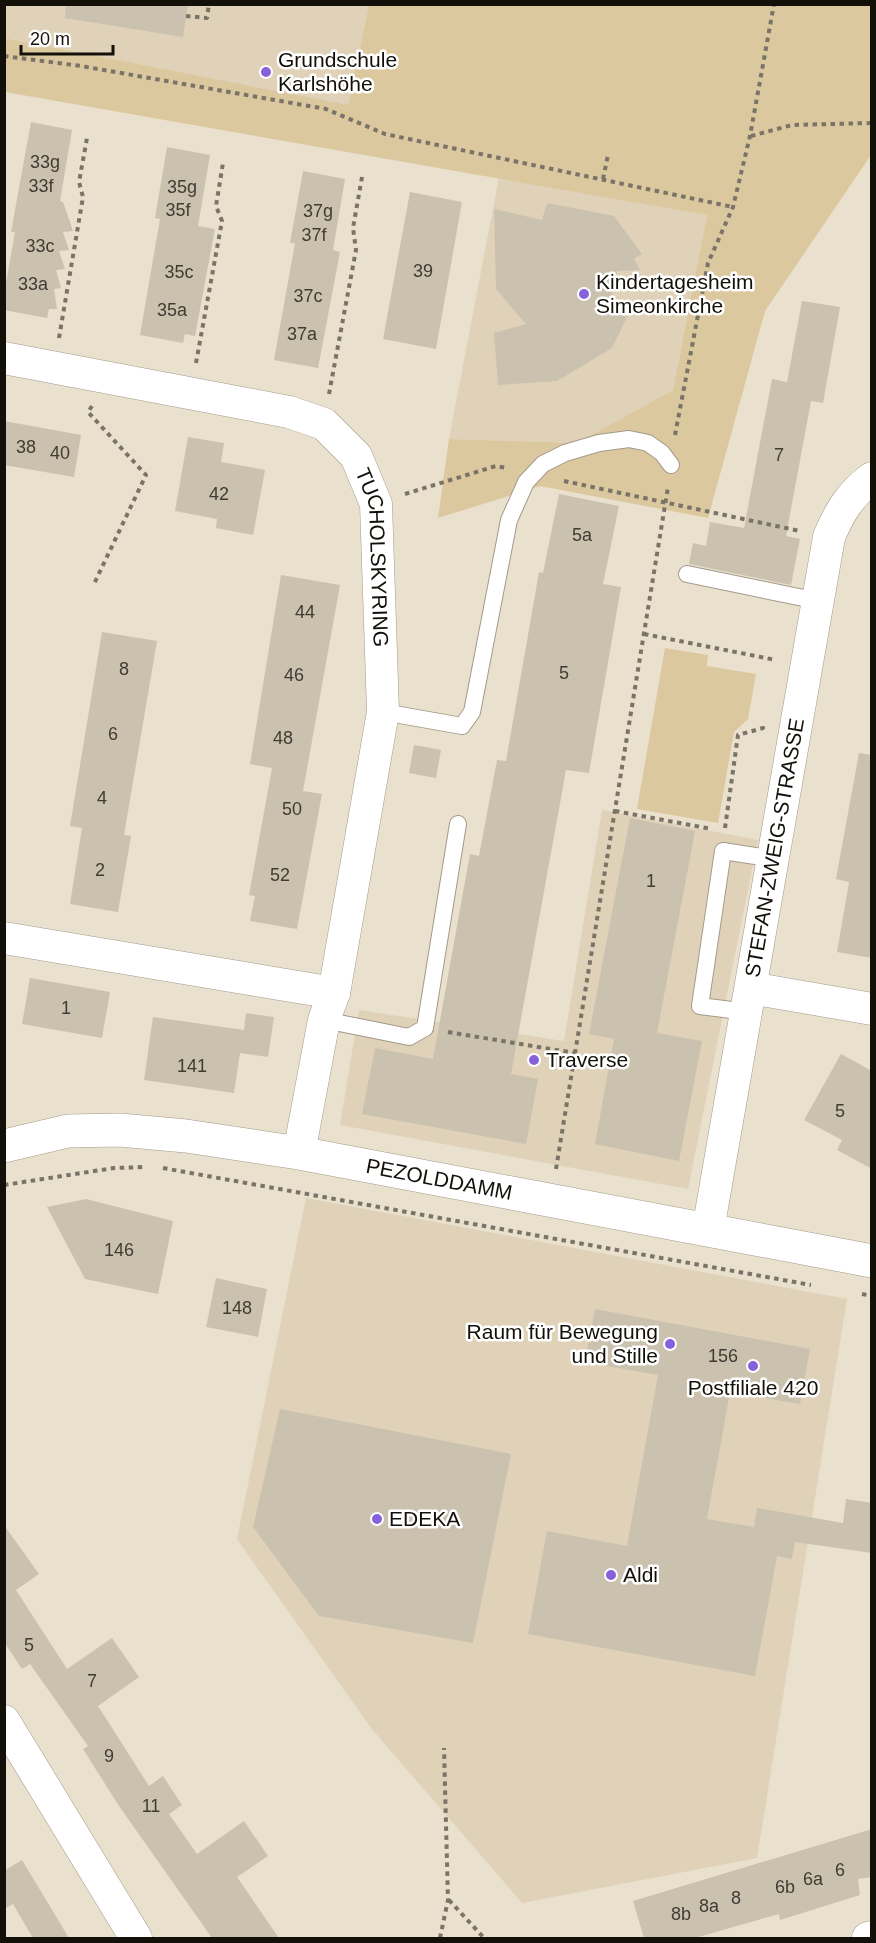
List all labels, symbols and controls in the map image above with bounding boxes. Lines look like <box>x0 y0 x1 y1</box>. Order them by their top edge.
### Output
scale bar <box>21 18 112 56</box>
text: 20 m <box>30 29 70 49</box>
place label: Grundschule Karlshöhe <box>278 48 397 95</box>
marker: Grundschule Karlshöhe <box>259 65 273 79</box>
house number: 33g <box>30 152 60 172</box>
house number: 33f <box>28 176 55 196</box>
house number: 35g <box>167 177 197 197</box>
house number: 35f <box>165 200 192 220</box>
house number: 37g <box>303 201 333 221</box>
house number: 37f <box>301 225 328 245</box>
house number: 33c <box>25 236 55 256</box>
house number: 39 <box>413 261 433 281</box>
house number: 35c <box>164 262 194 282</box>
place label: Kindertagesheim Simeonkirche <box>596 270 754 317</box>
house number: 33a <box>18 274 49 294</box>
house number: 37c <box>293 286 323 306</box>
marker: Kindertagesheim Simeonkirche <box>577 287 591 301</box>
house number: 35a <box>157 300 188 320</box>
house number: 37a <box>287 324 318 344</box>
house number: 38 <box>16 437 36 457</box>
house number: 40 <box>50 443 70 463</box>
house number: 7 <box>774 445 784 465</box>
street label: TUCHOLSKYRING <box>351 464 393 647</box>
house number: 42 <box>209 484 229 504</box>
house number: 5a <box>572 525 593 545</box>
house number: 44 <box>295 602 315 622</box>
house number: 8 <box>119 659 129 679</box>
house number: 5 <box>559 663 569 683</box>
house number: 46 <box>284 665 304 685</box>
street label: STEFAN-ZWEIG-STRASSE <box>740 716 808 979</box>
house number: 6 <box>108 724 118 744</box>
house number: 48 <box>273 728 293 748</box>
house number: 4 <box>97 788 107 808</box>
house number: 50 <box>282 799 302 819</box>
house number: 2 <box>95 860 105 880</box>
house number: 52 <box>270 865 290 885</box>
house number: 1 <box>646 871 656 891</box>
house number: 1 <box>61 998 71 1018</box>
place label: Traverse <box>546 1048 628 1071</box>
marker: Traverse <box>527 1053 541 1067</box>
house number: 141 <box>177 1056 207 1076</box>
house number: 5 <box>835 1101 845 1121</box>
street label: PEZOLDDAMM <box>364 1154 514 1204</box>
house number: 146 <box>104 1240 134 1260</box>
house number: 148 <box>222 1298 252 1318</box>
place label: Raum für Bewegung und Stille <box>467 1320 658 1367</box>
marker: Raum für Bewegung und Stille <box>663 1337 677 1351</box>
house number: 156 <box>708 1346 738 1366</box>
marker: Postfiliale 420 <box>746 1359 760 1373</box>
place label: Postfiliale 420 <box>688 1376 818 1399</box>
place label: EDEKA <box>389 1507 460 1530</box>
marker: EDEKA <box>370 1512 384 1526</box>
place label: Aldi <box>623 1563 658 1586</box>
marker: Aldi <box>604 1568 618 1582</box>
house number: 5 <box>24 1635 34 1655</box>
house number: 7 <box>87 1671 97 1691</box>
house number: 9 <box>104 1746 114 1766</box>
house number: 11 <box>142 1796 160 1816</box>
house number: 6 <box>835 1860 845 1880</box>
house number: 6a <box>803 1869 824 1889</box>
house number: 6b <box>775 1877 795 1897</box>
house number: 8 <box>731 1888 741 1908</box>
house number: 8a <box>699 1896 720 1916</box>
house number: 8b <box>671 1904 691 1924</box>

